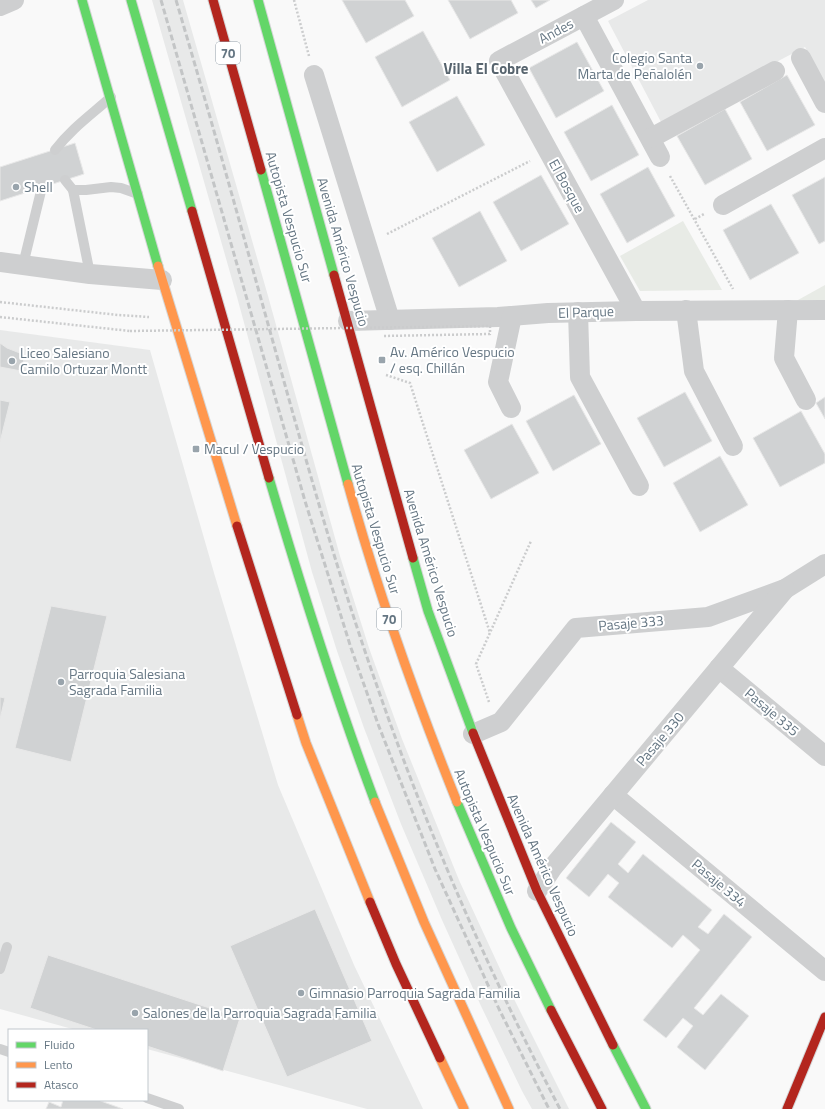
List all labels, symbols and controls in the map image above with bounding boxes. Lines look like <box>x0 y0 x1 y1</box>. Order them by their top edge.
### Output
street label: Andes <box>535 13 577 48</box>
road number: 70 <box>216 42 240 64</box>
place label: Colegio Santa Marta de Peñalolén <box>578 47 692 84</box>
district label: Villa El Cobre <box>443 57 529 80</box>
marker: Colegio Santa Marta de Peñalolén <box>695 61 705 71</box>
street label: Autopista Vespucio Sur <box>261 149 318 285</box>
street label: El Bosque <box>544 155 591 216</box>
street label: Avenida Américo Vespucio <box>312 175 375 329</box>
place label: Shell <box>24 176 53 197</box>
marker: Shell <box>11 182 21 192</box>
street label: El Parque <box>558 300 614 323</box>
place label: Av. Américo Vespucio / esq. Chillán <box>390 341 515 378</box>
place label: Liceo Salesiano Camilo Ortuzar Montt <box>20 342 147 379</box>
marker: Av. Américo Vespucio / esq. Chillán <box>377 355 387 365</box>
marker: Liceo Salesiano Camilo Ortuzar Montt <box>7 356 17 366</box>
place label: Macul / Vespucio <box>204 438 304 459</box>
marker: Macul / Vespucio <box>191 444 201 454</box>
street label: Autopista Vespucio Sur <box>347 461 406 597</box>
street label: Avenida Américo Vespucio <box>399 486 464 640</box>
road number: 70 <box>377 608 401 630</box>
street label: Pasaje 333 <box>597 609 665 636</box>
place label: Parroquia Salesiana Sagrada Familia <box>69 663 185 700</box>
marker: Parroquia Salesiana Sagrada Familia <box>56 677 66 687</box>
street label: Pasaje 335 <box>740 683 804 741</box>
street label: Pasaje 330 <box>631 707 689 771</box>
street label: Autopista Vespucio Sur <box>449 765 522 898</box>
street label: Avenida Américo Vespucio <box>503 790 584 939</box>
street label: Pasaje 334 <box>687 854 751 912</box>
place label: Gimnasio Parroquia Sagrada Familia <box>309 982 520 1003</box>
marker: Gimnasio Parroquia Sagrada Familia <box>296 988 306 998</box>
place label: Salones de la Parroquia Sagrada Familia <box>143 1002 377 1023</box>
marker: Salones de la Parroquia Sagrada Familia <box>130 1008 140 1018</box>
legend <box>8 1029 148 1101</box>
text: Fluido <box>44 1035 75 1054</box>
text: Lento <box>44 1055 73 1074</box>
text: Atasco <box>44 1075 78 1094</box>

